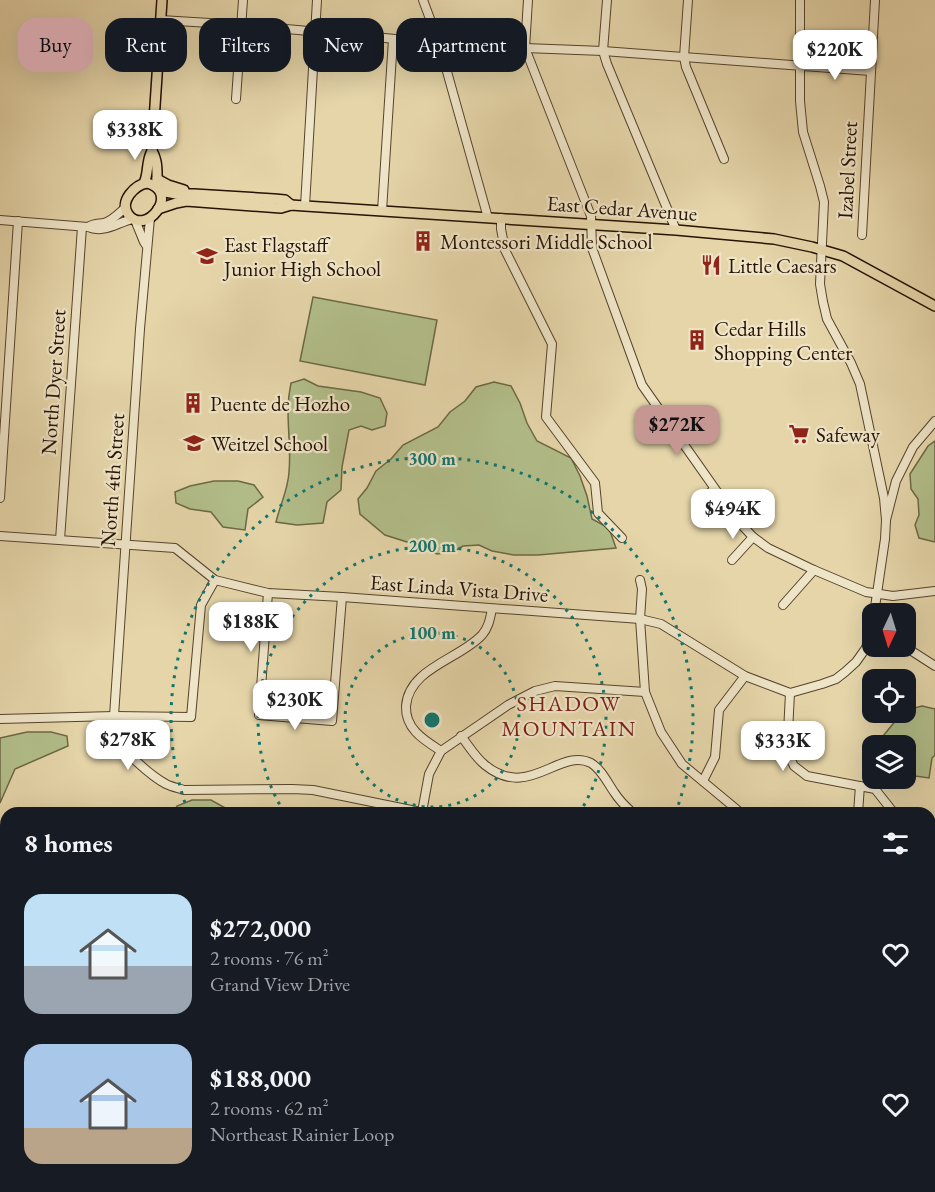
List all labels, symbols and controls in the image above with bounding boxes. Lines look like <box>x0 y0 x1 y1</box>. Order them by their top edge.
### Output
chip: Buy <box>18 18 93 72</box>
chip: Rent <box>105 18 187 72</box>
chip: Filters <box>199 18 291 72</box>
chip: New <box>303 18 384 72</box>
chip: Apartment <box>396 18 527 72</box>
pin: $220K <box>793 30 877 81</box>
text: $220K <box>807 36 863 62</box>
pin: $338K <box>93 110 177 161</box>
text: $338K <box>107 116 163 142</box>
street label: Izabel Street <box>831 120 863 220</box>
street label: East Cedar Avenue <box>546 189 698 227</box>
place label: Montessori Middle School <box>440 228 652 255</box>
building icon: Montessori Middle School <box>411 229 435 253</box>
place label: East Flagstaff Junior High School <box>222 231 381 282</box>
school or university icon: East Flagstaff Junior High School <box>195 244 219 268</box>
place label: Little Caesars <box>728 252 837 279</box>
restaurant icon: Little Caesars <box>699 253 723 277</box>
street label: North Dyer Street <box>34 308 72 456</box>
place label: Cedar Hills Shopping Center <box>714 315 852 366</box>
building icon: Cedar Hills Shopping Center <box>685 328 709 352</box>
place label: Puente de Hozho <box>210 390 350 417</box>
building icon: Puente de Hozho <box>181 391 205 415</box>
pin: $272K <box>635 405 719 456</box>
text: $272K <box>649 411 705 437</box>
street label: North 4th Street <box>94 412 130 548</box>
place label: Safeway <box>816 421 881 448</box>
supermarket icon: Safeway <box>787 422 811 446</box>
place label: Weitzel School <box>211 430 328 457</box>
school or university icon: Weitzel School <box>182 431 206 455</box>
text: 300 m <box>408 447 456 470</box>
pin: $494K <box>691 489 775 540</box>
text: $494K <box>705 495 761 521</box>
text: 200 m <box>408 534 456 557</box>
street label: East Linda Vista Drive <box>369 568 549 608</box>
pin: $188K <box>209 602 293 653</box>
north arrow <box>862 603 916 657</box>
map controls <box>862 603 916 789</box>
text: $188K <box>223 608 279 634</box>
text: 100 m <box>408 621 456 644</box>
button: locate <box>862 669 916 723</box>
pin: $230K <box>253 680 337 731</box>
text: $230K <box>267 686 323 712</box>
district label: SHADOW MOUNTAIN <box>501 689 637 743</box>
centre of rings <box>422 710 442 730</box>
pin: $278K <box>86 720 170 771</box>
pin: $333K <box>741 721 825 772</box>
text: $278K <box>100 726 156 752</box>
text: $333K <box>755 727 811 753</box>
button: layers <box>862 735 916 789</box>
text: 8 homes <box>24 826 113 860</box>
icon: filters <box>879 827 912 860</box>
text: $272,000 <box>210 911 311 945</box>
icon: home <box>72 918 144 990</box>
icon: heart <box>879 938 912 971</box>
text: 2 rooms · 76 m² <box>210 945 329 971</box>
text: Grand View Drive <box>210 971 350 997</box>
text: $188,000 <box>210 1061 311 1095</box>
icon: home <box>72 1068 144 1140</box>
icon: heart <box>879 1088 912 1121</box>
text: 2 rooms · 62 m² <box>210 1095 329 1121</box>
text: Northeast Rainier Loop <box>210 1121 394 1147</box>

